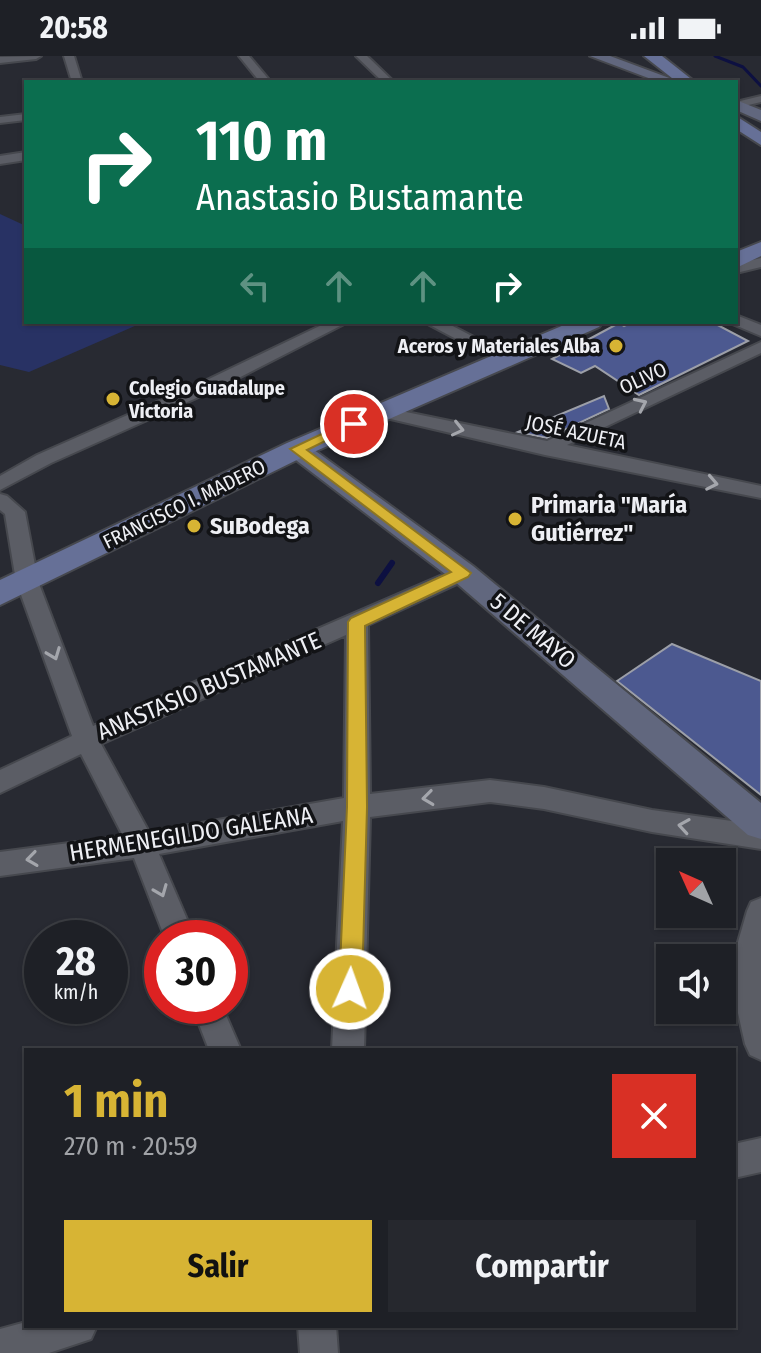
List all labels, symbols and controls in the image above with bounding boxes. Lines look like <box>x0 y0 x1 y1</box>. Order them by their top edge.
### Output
text: 20:58 <box>40 10 108 46</box>
text: 110 m <box>196 108 327 175</box>
icon: right <box>64 112 168 216</box>
text: Anastasio Bustamante <box>196 176 524 220</box>
icon: left <box>233 264 277 308</box>
icon: ahead <box>317 264 361 308</box>
icon: ahead <box>401 264 445 308</box>
icon: right <box>485 264 529 308</box>
place label: Aceros y Materiales Alba <box>397 334 600 358</box>
marker: Aceros y Materiales Alba <box>607 337 625 355</box>
street label: OLIVO <box>616 357 670 399</box>
place label: Colegio Guadalupe Victoria <box>128 376 285 423</box>
marker: Colegio Guadalupe Victoria <box>104 390 122 408</box>
pin <box>320 390 388 458</box>
one-way arrow <box>632 398 647 414</box>
icon: arrive <box>332 402 376 446</box>
street label: JOSÉ AZUETA <box>524 410 629 454</box>
one-way arrow <box>451 420 464 437</box>
street label: FRANCISCO I. MADERO <box>99 454 269 554</box>
one-way arrow <box>706 473 719 490</box>
place label: Primaria "María Gutiérrez" <box>531 491 687 547</box>
marker: Primaria "María Gutiérrez" <box>506 510 524 528</box>
place label: SuBodega <box>210 512 310 540</box>
marker: SuBodega <box>185 517 203 535</box>
street label: 5 DE MAYO <box>485 587 581 675</box>
street label: ANASTASIO BUSTAMANTE <box>93 626 325 746</box>
one-way arrow <box>44 646 61 660</box>
one-way arrow <box>421 790 434 807</box>
street label: HERMENEGILDO GALEANA <box>67 801 315 867</box>
one-way arrow <box>677 818 691 835</box>
north arrow <box>656 848 736 928</box>
map controls <box>656 848 736 1024</box>
one-way arrow <box>25 851 38 868</box>
one-way arrow <box>151 883 168 897</box>
speed limit sign: 30 <box>144 920 248 1024</box>
text: 28 <box>56 938 96 986</box>
button: sound <box>656 944 736 1024</box>
position arrow <box>308 947 392 1031</box>
text: km/h <box>54 980 98 1004</box>
text: 1 min <box>64 1072 169 1130</box>
button: close <box>612 1074 696 1158</box>
text: 270 m · 20:59 <box>64 1131 198 1162</box>
button: Salir <box>64 1220 372 1312</box>
button: Compartir <box>388 1220 696 1312</box>

